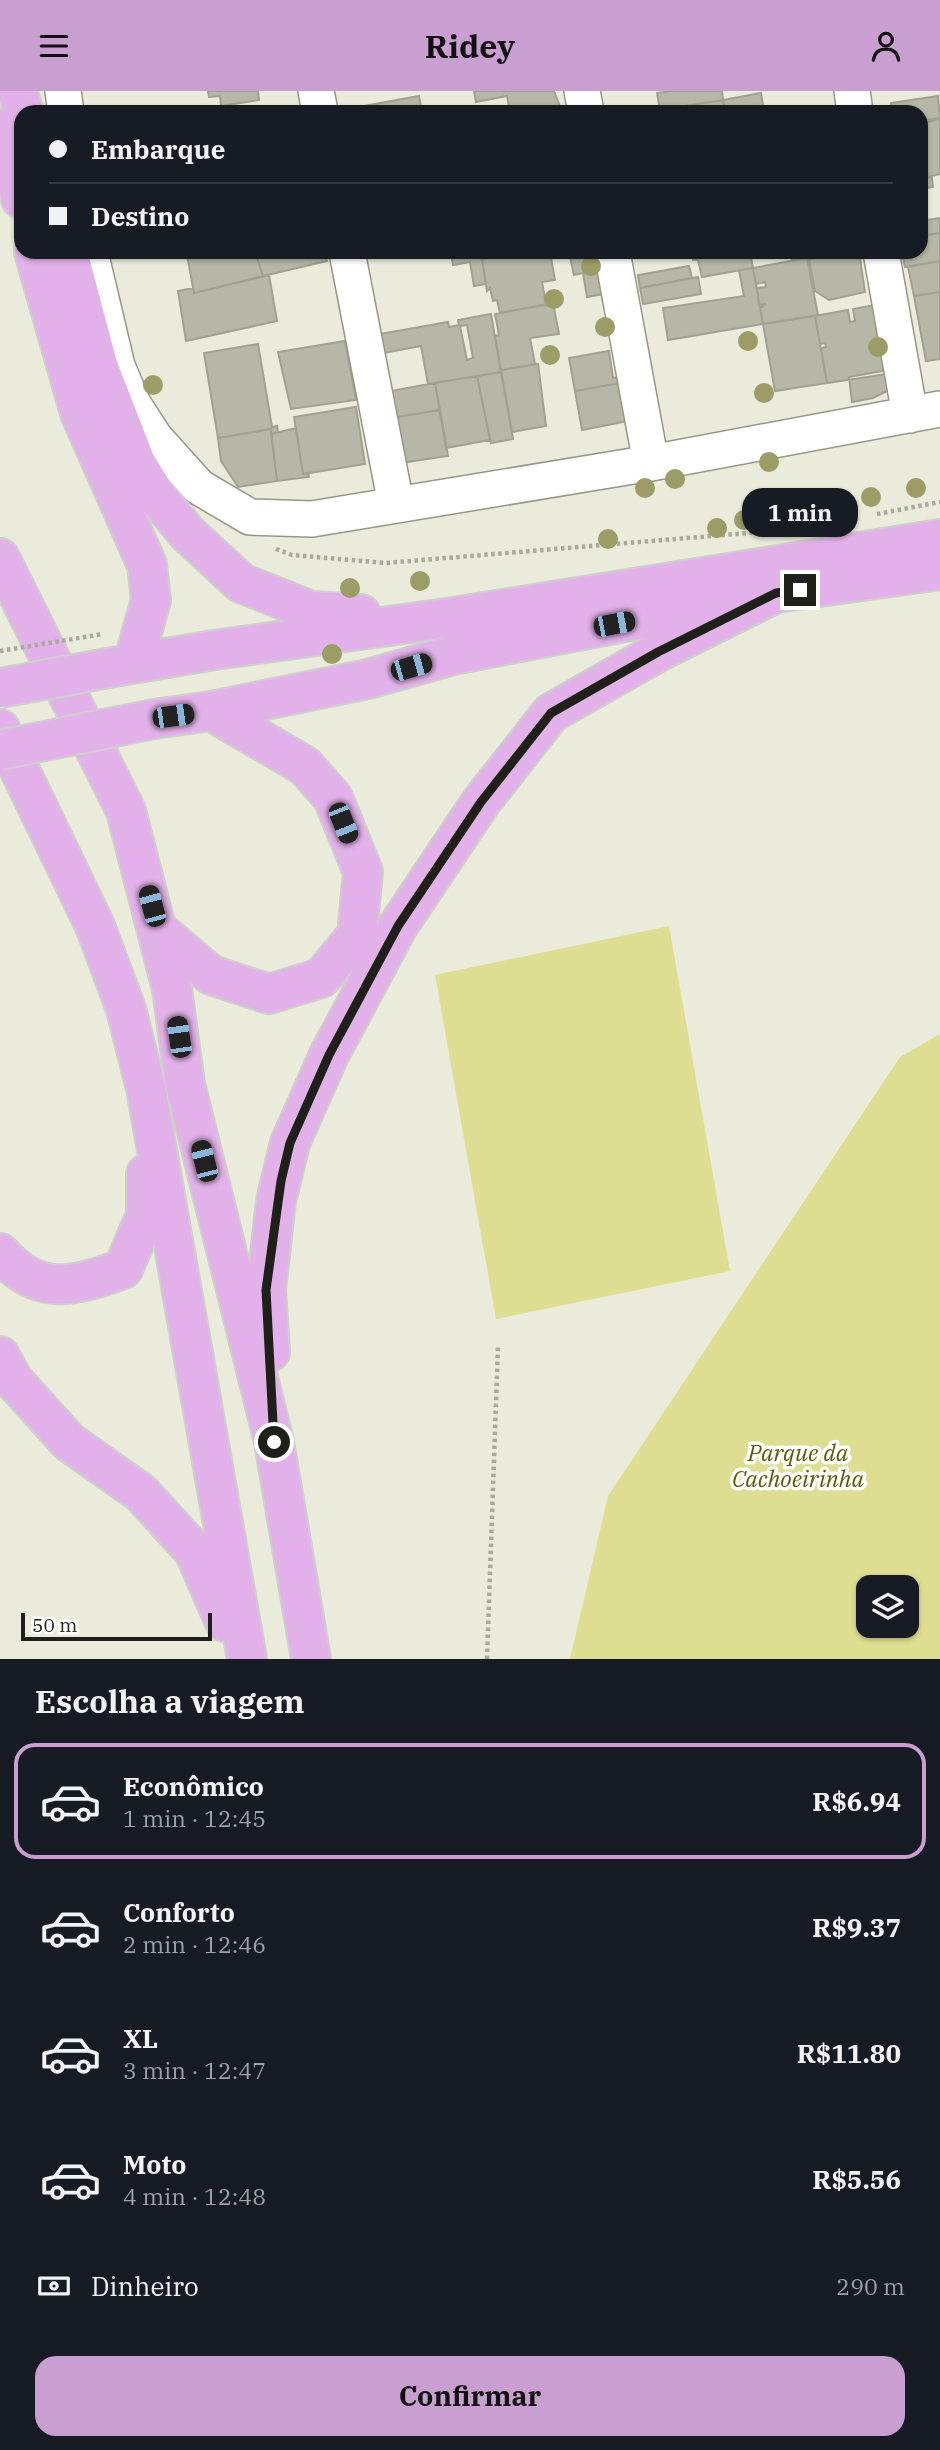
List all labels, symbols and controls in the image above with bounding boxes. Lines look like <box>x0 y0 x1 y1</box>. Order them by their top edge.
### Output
text: Ridey <box>425 25 515 67</box>
icon: menu <box>35 27 73 65</box>
icon: person <box>867 27 905 65</box>
text: Embarque <box>91 132 225 166</box>
text: Destino <box>91 199 189 233</box>
callout: 1 min <box>742 489 858 538</box>
text: 1 min <box>768 497 832 527</box>
route end <box>784 574 816 606</box>
car <box>592 610 637 638</box>
car <box>388 651 435 683</box>
car <box>151 703 196 729</box>
car <box>326 800 361 846</box>
car <box>137 883 168 929</box>
car <box>166 1015 193 1059</box>
car <box>189 1138 220 1184</box>
route start <box>258 1426 290 1458</box>
park label: Parque da Cachoeirinha <box>732 1437 865 1493</box>
map controls <box>856 1575 919 1638</box>
button: layers <box>856 1575 919 1638</box>
scale bar <box>21 1610 212 1642</box>
text: 50 m <box>32 1613 77 1637</box>
text: Escolha a viagem <box>35 1680 305 1722</box>
text: Econômico <box>123 1769 264 1803</box>
icon: car <box>39 1770 102 1833</box>
text: R$6.94 <box>812 1784 901 1818</box>
text: 1 min · 12:45 <box>123 1803 266 1833</box>
text: Conforto <box>123 1895 235 1929</box>
icon: car <box>39 1896 102 1959</box>
text: R$9.37 <box>812 1910 901 1944</box>
text: 2 min · 12:46 <box>123 1929 266 1959</box>
text: XL <box>123 2021 158 2055</box>
icon: car <box>39 2022 102 2085</box>
text: R$11.80 <box>797 2036 901 2070</box>
text: 3 min · 12:47 <box>123 2055 266 2085</box>
text: Moto <box>123 2147 186 2181</box>
icon: car <box>39 2148 102 2211</box>
text: R$5.56 <box>812 2162 901 2196</box>
text: 4 min · 12:48 <box>123 2181 266 2211</box>
icon: cash <box>35 2267 73 2305</box>
text: Dinheiro <box>91 2269 199 2303</box>
text: 290 m <box>836 2271 905 2301</box>
button: Confirmar <box>35 2356 905 2436</box>

